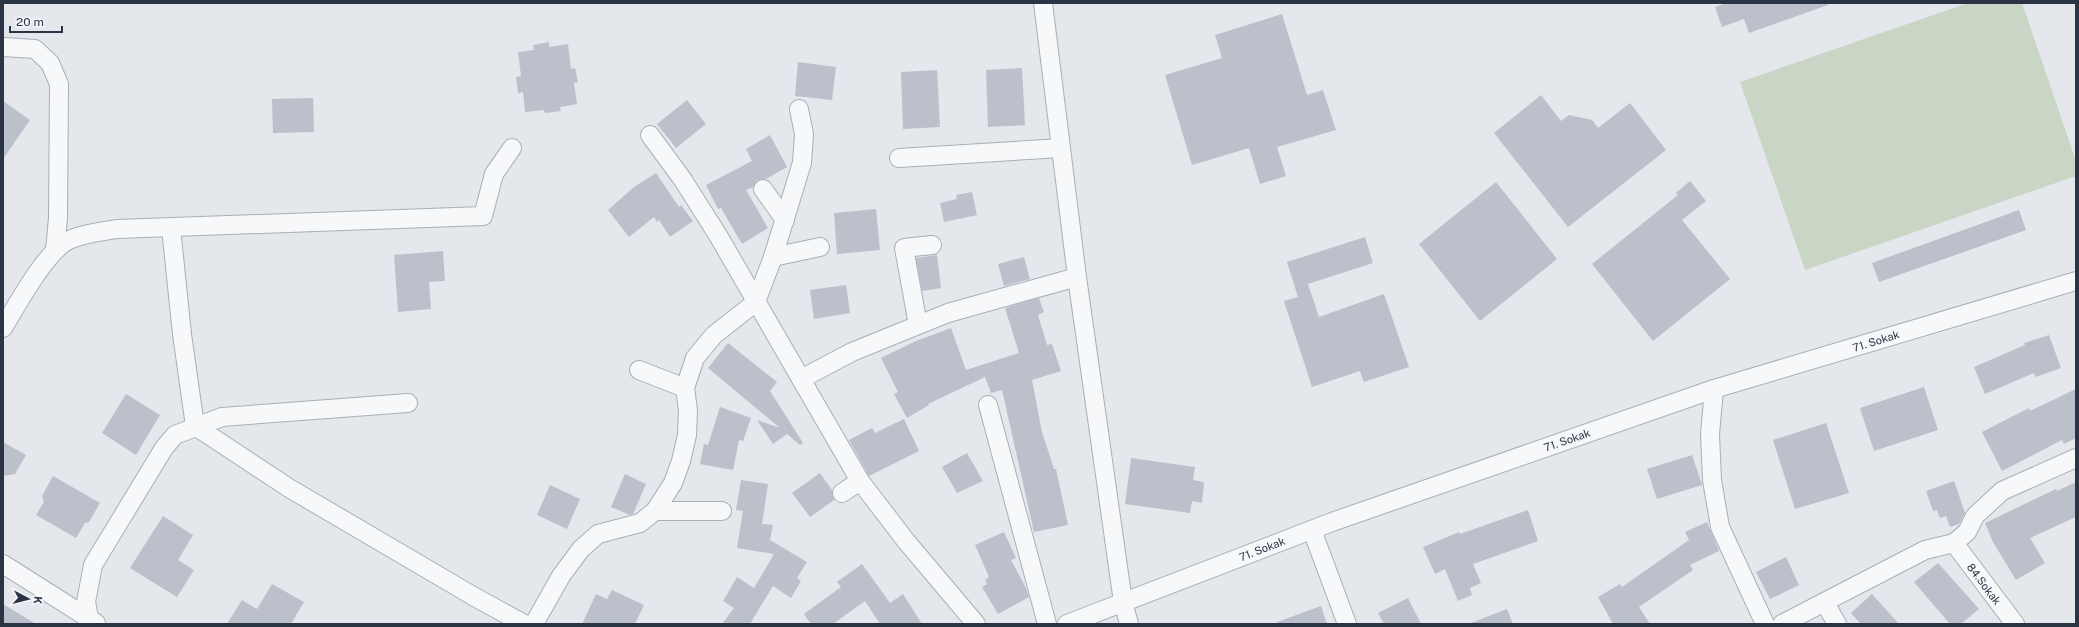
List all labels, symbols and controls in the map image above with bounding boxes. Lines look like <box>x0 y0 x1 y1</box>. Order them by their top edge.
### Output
scale bar <box>10 8 62 34</box>
text: 20 m <box>16 15 44 29</box>
street label: 71. Sokak <box>1851 328 1901 354</box>
street label: 71. Sokak <box>1542 426 1592 454</box>
street label: 71. Sokak <box>1237 535 1287 563</box>
street label: 84.Sokak <box>1965 561 2003 607</box>
north arrow <box>8 579 48 619</box>
text: K <box>31 596 44 605</box>

